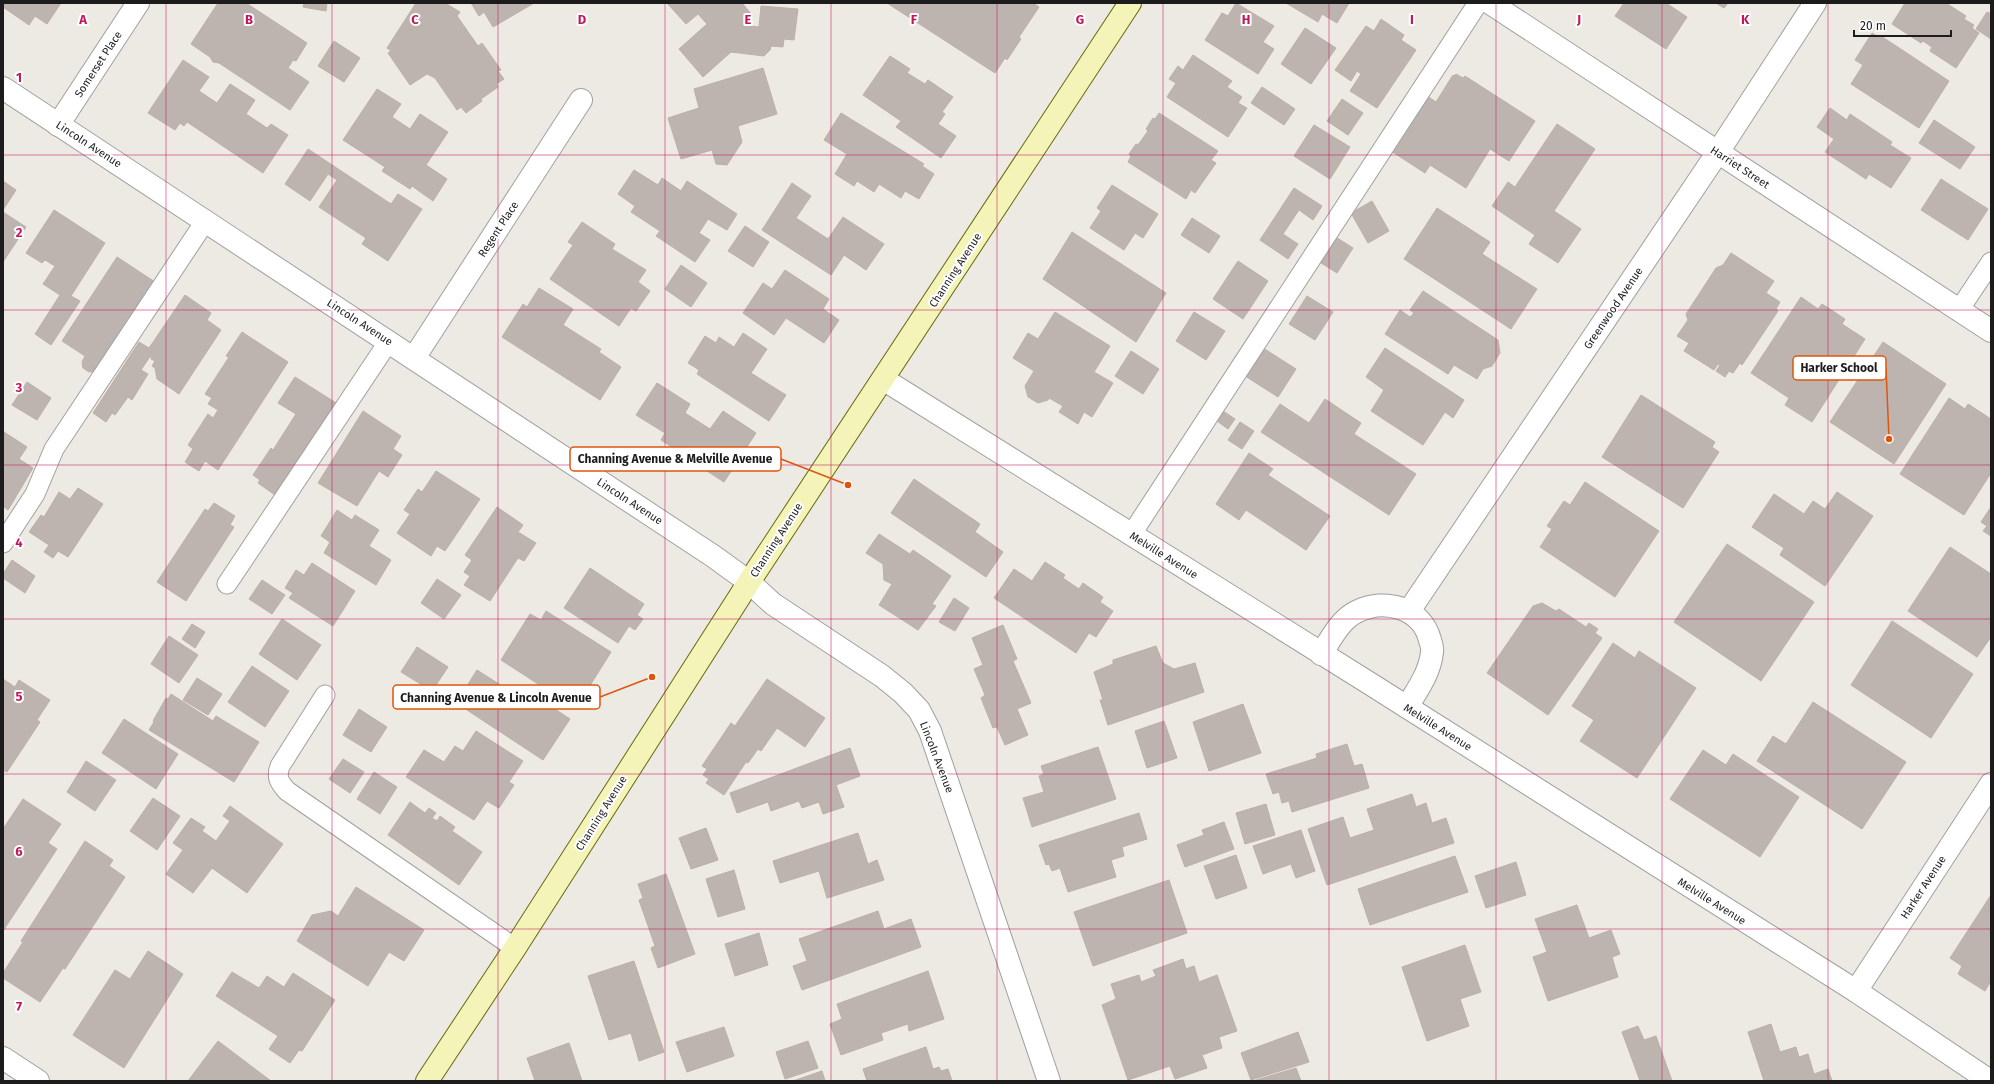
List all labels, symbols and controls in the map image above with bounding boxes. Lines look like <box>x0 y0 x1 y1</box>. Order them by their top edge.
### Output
text: A <box>78 12 87 27</box>
text: B <box>245 12 253 27</box>
text: C <box>411 12 419 27</box>
text: D <box>578 12 587 27</box>
text: E <box>745 12 752 27</box>
text: F <box>911 12 918 27</box>
text: G <box>1076 12 1084 27</box>
text: H <box>1242 12 1250 27</box>
text: I <box>1410 12 1414 27</box>
text: J <box>1576 12 1581 27</box>
text: K <box>1741 12 1750 27</box>
scale bar <box>1854 12 1951 38</box>
text: 20 m <box>1860 19 1886 33</box>
street label: Somerset Place <box>72 29 125 100</box>
text: 1 <box>16 70 22 85</box>
street label: Lincoln Avenue <box>53 118 124 170</box>
street label: Harriet Street <box>1708 144 1772 191</box>
street label: Regent Place <box>476 199 521 260</box>
text: 2 <box>16 225 23 240</box>
street label: Channing Avenue <box>927 231 984 310</box>
street label: Greenwood Avenue <box>1581 265 1646 352</box>
street label: Lincoln Avenue <box>324 296 395 348</box>
callout: Harker School <box>1793 356 1886 380</box>
text: Harker School <box>1800 361 1878 375</box>
text: 3 <box>15 380 23 395</box>
callout: Channing Avenue & Melville Avenue <box>570 447 781 471</box>
text: Channing Avenue & Melville Avenue <box>578 452 773 466</box>
street label: Lincoln Avenue <box>594 475 665 527</box>
street label: Channing Avenue <box>748 501 805 580</box>
street label: Melville Avenue <box>1127 529 1200 582</box>
text: 4 <box>15 535 23 550</box>
callout: Channing Avenue & Lincoln Avenue <box>393 685 600 709</box>
text: 5 <box>16 689 23 704</box>
text: Channing Avenue & Lincoln Avenue <box>400 691 592 705</box>
street label: Melville Avenue <box>1401 701 1474 754</box>
street label: Lincoln Avenue <box>917 720 956 795</box>
street label: Channing Avenue <box>573 773 630 853</box>
text: 6 <box>15 844 23 859</box>
street label: Harker Avenue <box>1898 853 1949 921</box>
street label: Melville Avenue <box>1675 875 1748 928</box>
text: 7 <box>16 999 22 1014</box>

